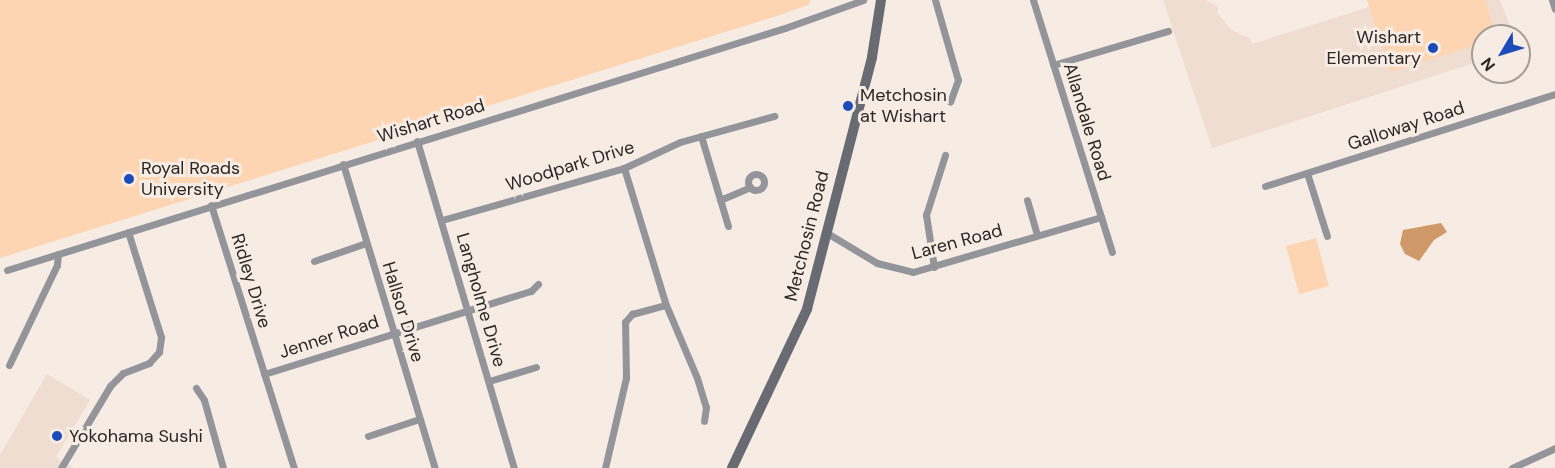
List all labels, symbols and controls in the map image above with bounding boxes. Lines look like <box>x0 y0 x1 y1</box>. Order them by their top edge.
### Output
north arrow <box>1471 24 1531 84</box>
place label: Wishart Elementary <box>1326 27 1421 70</box>
marker: Wishart Elementary <box>1426 41 1440 55</box>
text: N <box>1476 53 1500 75</box>
street label: Allandale Road <box>1059 60 1115 184</box>
place label: Metchosin at Wishart <box>860 85 947 128</box>
street label: Wishart Road <box>375 94 487 148</box>
street label: Galloway Road <box>1345 97 1467 155</box>
marker: Metchosin at Wishart <box>841 99 855 113</box>
street label: Woodpark Drive <box>503 136 637 196</box>
place label: Royal Roads University <box>141 158 240 201</box>
street label: Metchosin Road <box>780 169 834 303</box>
marker: Royal Roads University <box>122 172 136 186</box>
street label: Laren Road <box>909 220 1005 264</box>
street label: Ridley Drive <box>226 231 276 331</box>
street label: Langholme Drive <box>452 231 510 369</box>
street label: Hallsor Drive <box>377 259 429 365</box>
street label: Jenner Road <box>276 311 382 363</box>
place label: Yokohama Sushi <box>69 425 203 447</box>
marker: Yokohama Sushi <box>50 429 64 443</box>

